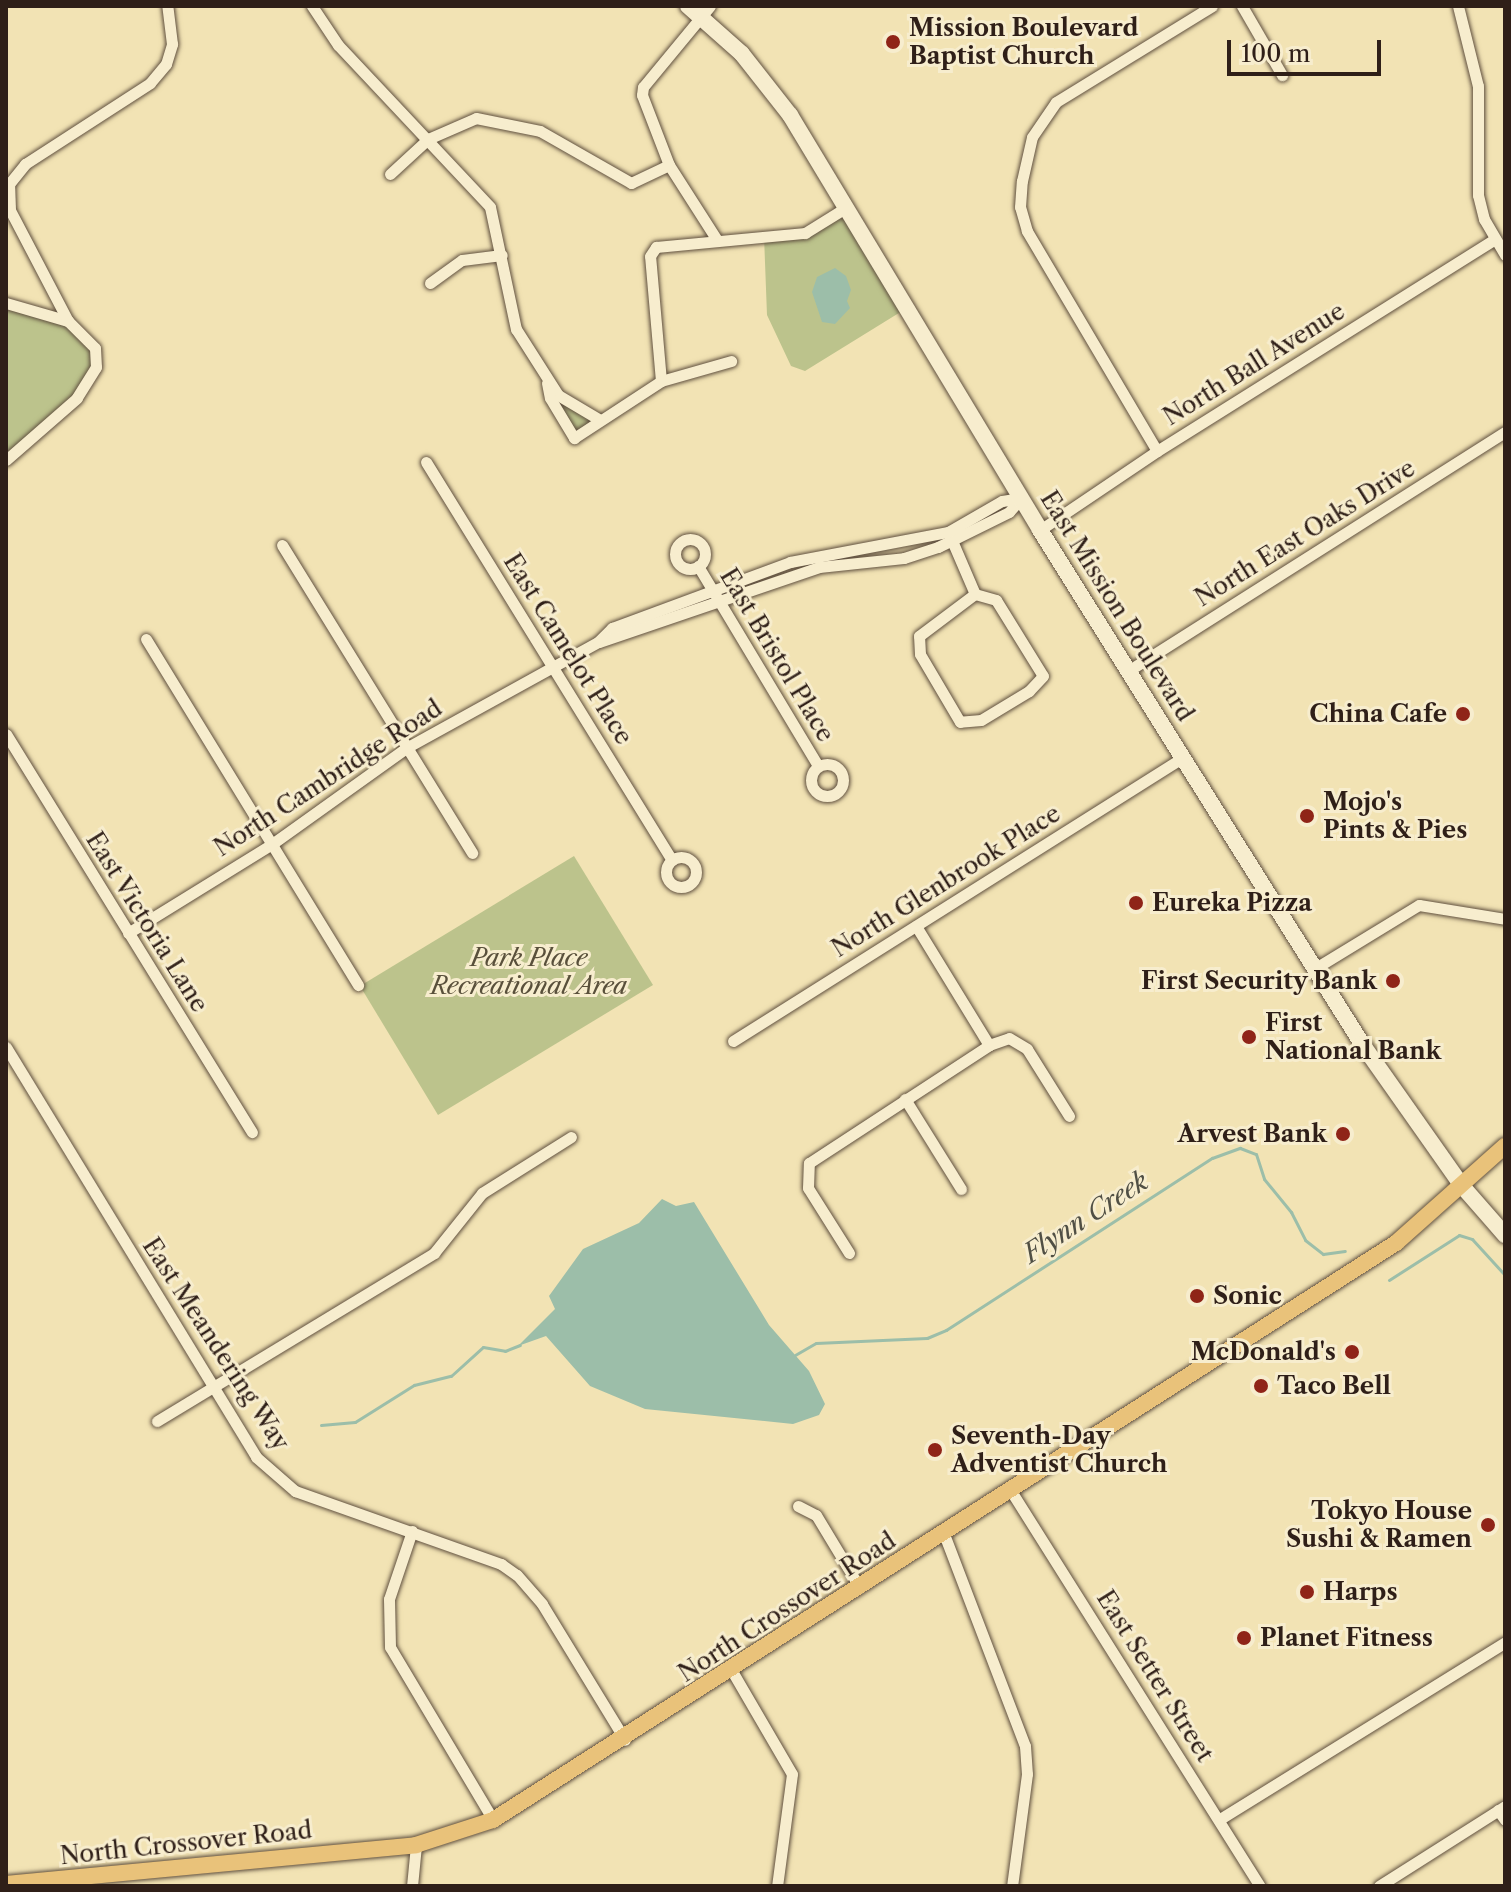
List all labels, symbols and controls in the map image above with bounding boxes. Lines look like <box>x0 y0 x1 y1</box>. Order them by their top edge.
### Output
place label: Mission Boulevard Baptist Church <box>909 14 1139 70</box>
scale bar <box>1231 24 1385 74</box>
marker: Mission Boulevard Baptist Church <box>884 33 902 51</box>
text: 100 m <box>1241 39 1310 68</box>
street label: North Ball Avenue <box>1158 296 1350 432</box>
street label: North East Oaks Drive <box>1190 453 1420 613</box>
street label: East Mission Boulevard <box>1034 486 1200 726</box>
street label: East Camelot Place <box>498 548 638 750</box>
street label: East Bristol Place <box>714 563 840 747</box>
street label: North Cambridge Road <box>209 694 447 862</box>
place label: China Cafe <box>1309 700 1447 728</box>
marker: China Cafe <box>1454 705 1472 723</box>
place label: Mojo's Pints & Pies <box>1323 788 1467 844</box>
street label: North Glenbrook Place <box>826 799 1066 963</box>
marker: Mojo's Pints & Pies <box>1298 807 1316 825</box>
street label: East Victoria Lane <box>80 826 214 1018</box>
place label: Eureka Pizza <box>1152 889 1313 917</box>
marker: Eureka Pizza <box>1127 894 1145 912</box>
park label: Park Place Recreational Area <box>431 944 627 1000</box>
place label: First Security Bank <box>1140 967 1377 995</box>
marker: First Security Bank <box>1384 972 1402 990</box>
place label: First National Bank <box>1265 1009 1441 1065</box>
marker: First National Bank <box>1240 1028 1258 1046</box>
place label: Arvest Bank <box>1178 1120 1327 1148</box>
marker: Arvest Bank <box>1334 1125 1352 1143</box>
water label: Flynn Creek <box>1018 1166 1154 1270</box>
street label: East Meandering Way <box>136 1232 296 1456</box>
place label: Sonic <box>1213 1282 1282 1310</box>
marker: Sonic <box>1188 1287 1206 1305</box>
place label: McDonald's <box>1191 1338 1336 1366</box>
marker: McDonald's <box>1343 1343 1361 1361</box>
place label: Taco Bell <box>1277 1372 1391 1400</box>
marker: Taco Bell <box>1252 1377 1270 1395</box>
place label: Seventh-Day Adventist Church <box>951 1422 1167 1478</box>
marker: Seventh-Day Adventist Church <box>926 1441 944 1459</box>
place label: Tokyo House Sushi & Ramen <box>1286 1497 1472 1553</box>
marker: Tokyo House Sushi & Ramen <box>1479 1516 1497 1534</box>
street label: North Crossover Road <box>673 1526 901 1688</box>
place label: Harps <box>1323 1578 1398 1606</box>
marker: Harps <box>1298 1583 1316 1601</box>
street label: East Setter Street <box>1091 1585 1219 1767</box>
place label: Planet Fitness <box>1260 1624 1433 1652</box>
marker: Planet Fitness <box>1235 1629 1253 1647</box>
street label: North Crossover Road <box>58 1815 314 1871</box>

